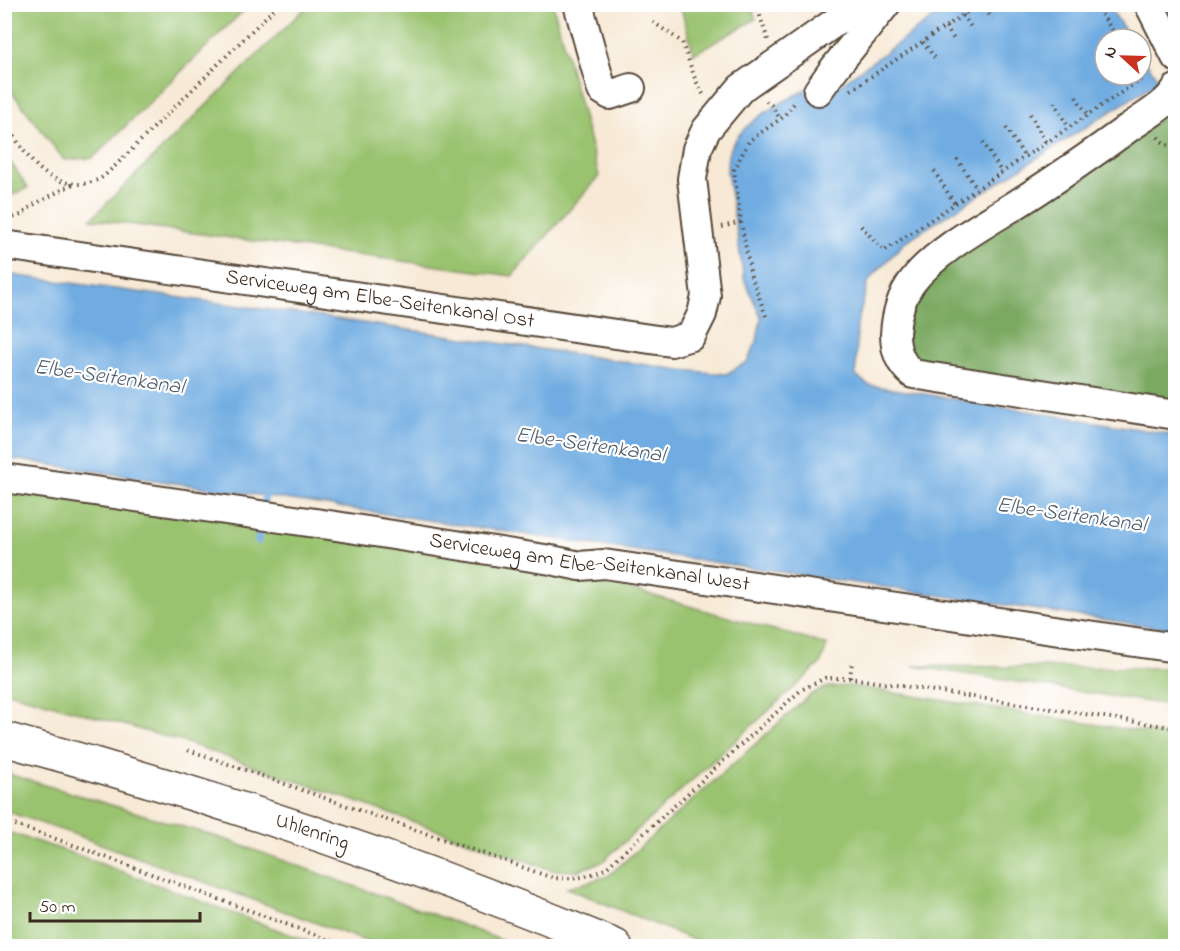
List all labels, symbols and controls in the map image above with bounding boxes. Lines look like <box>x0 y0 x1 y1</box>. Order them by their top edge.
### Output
north arrow <box>1093 27 1153 87</box>
text: N <box>1098 42 1124 62</box>
street label: Serviceweg am Elbe-Seitenkanal Ost <box>224 262 536 337</box>
water label: Elbe-Seitenkanal <box>32 352 188 405</box>
water label: Elbe-Seitenkanal <box>513 420 669 473</box>
water label: Elbe-Seitenkanal <box>994 490 1150 543</box>
street label: Serviceweg am Elbe-Seitenkanal West <box>427 526 752 600</box>
street label: Uhlenring <box>271 806 353 861</box>
scale bar <box>30 885 200 923</box>
text: 50 m <box>39 895 76 921</box>

